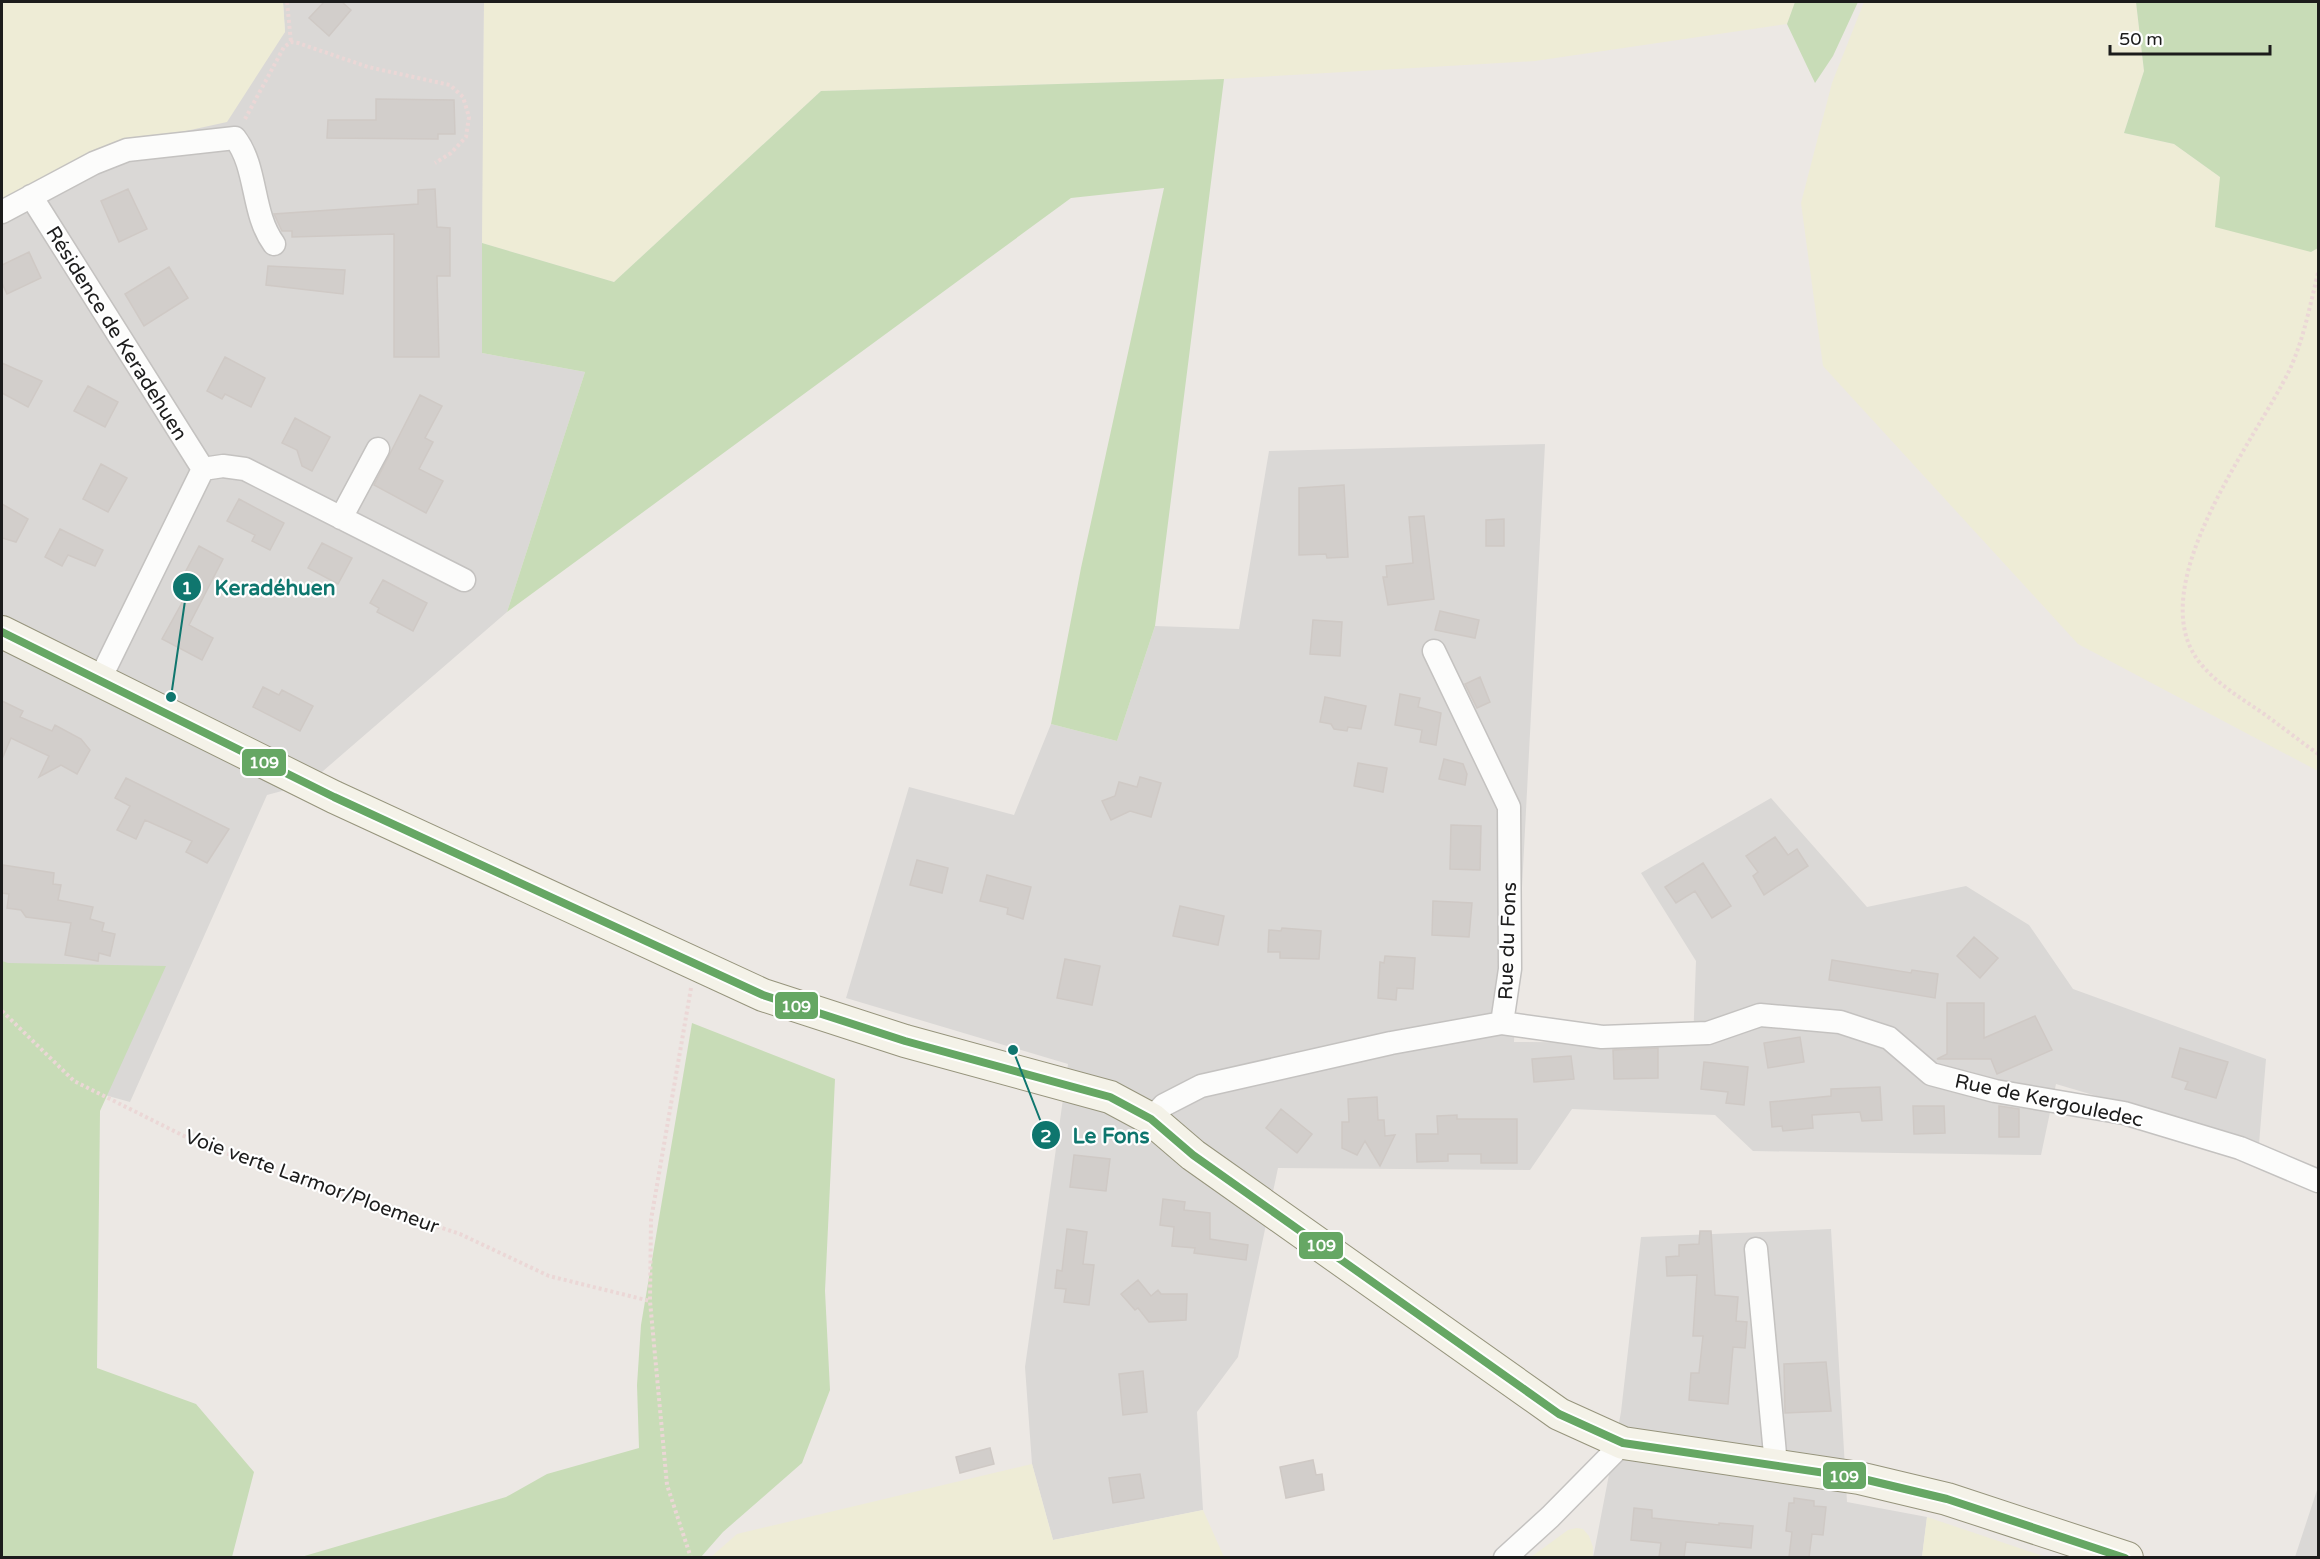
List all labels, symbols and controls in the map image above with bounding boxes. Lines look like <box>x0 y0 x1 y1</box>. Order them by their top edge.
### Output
scale bar <box>2110 18 2270 56</box>
text: 50 m <box>2119 28 2163 50</box>
street label: Résidence de Keradehuen <box>40 222 192 445</box>
callout: Keradéhuen <box>172 568 347 607</box>
text: Keradéhuen <box>214 576 336 601</box>
text: 1 <box>181 577 193 599</box>
line badge: 109 <box>241 748 287 777</box>
text: 109 <box>249 753 279 773</box>
street label: Rue du Fons <box>1494 882 1522 1001</box>
line badge: 109 <box>774 991 819 1020</box>
text: 109 <box>781 997 811 1017</box>
street label: Rue de Kergouledec <box>1952 1069 2145 1133</box>
callout: Le Fons <box>1031 1116 1162 1155</box>
text: Le Fons <box>1072 1124 1150 1149</box>
street label: Voie verte Larmor/Ploemeur <box>181 1125 442 1239</box>
text: 2 <box>1040 1125 1052 1147</box>
line badge: 109 <box>1298 1231 1344 1260</box>
text: 109 <box>1306 1236 1336 1256</box>
line badge: 109 <box>1822 1461 1867 1490</box>
text: 109 <box>1829 1467 1859 1487</box>

